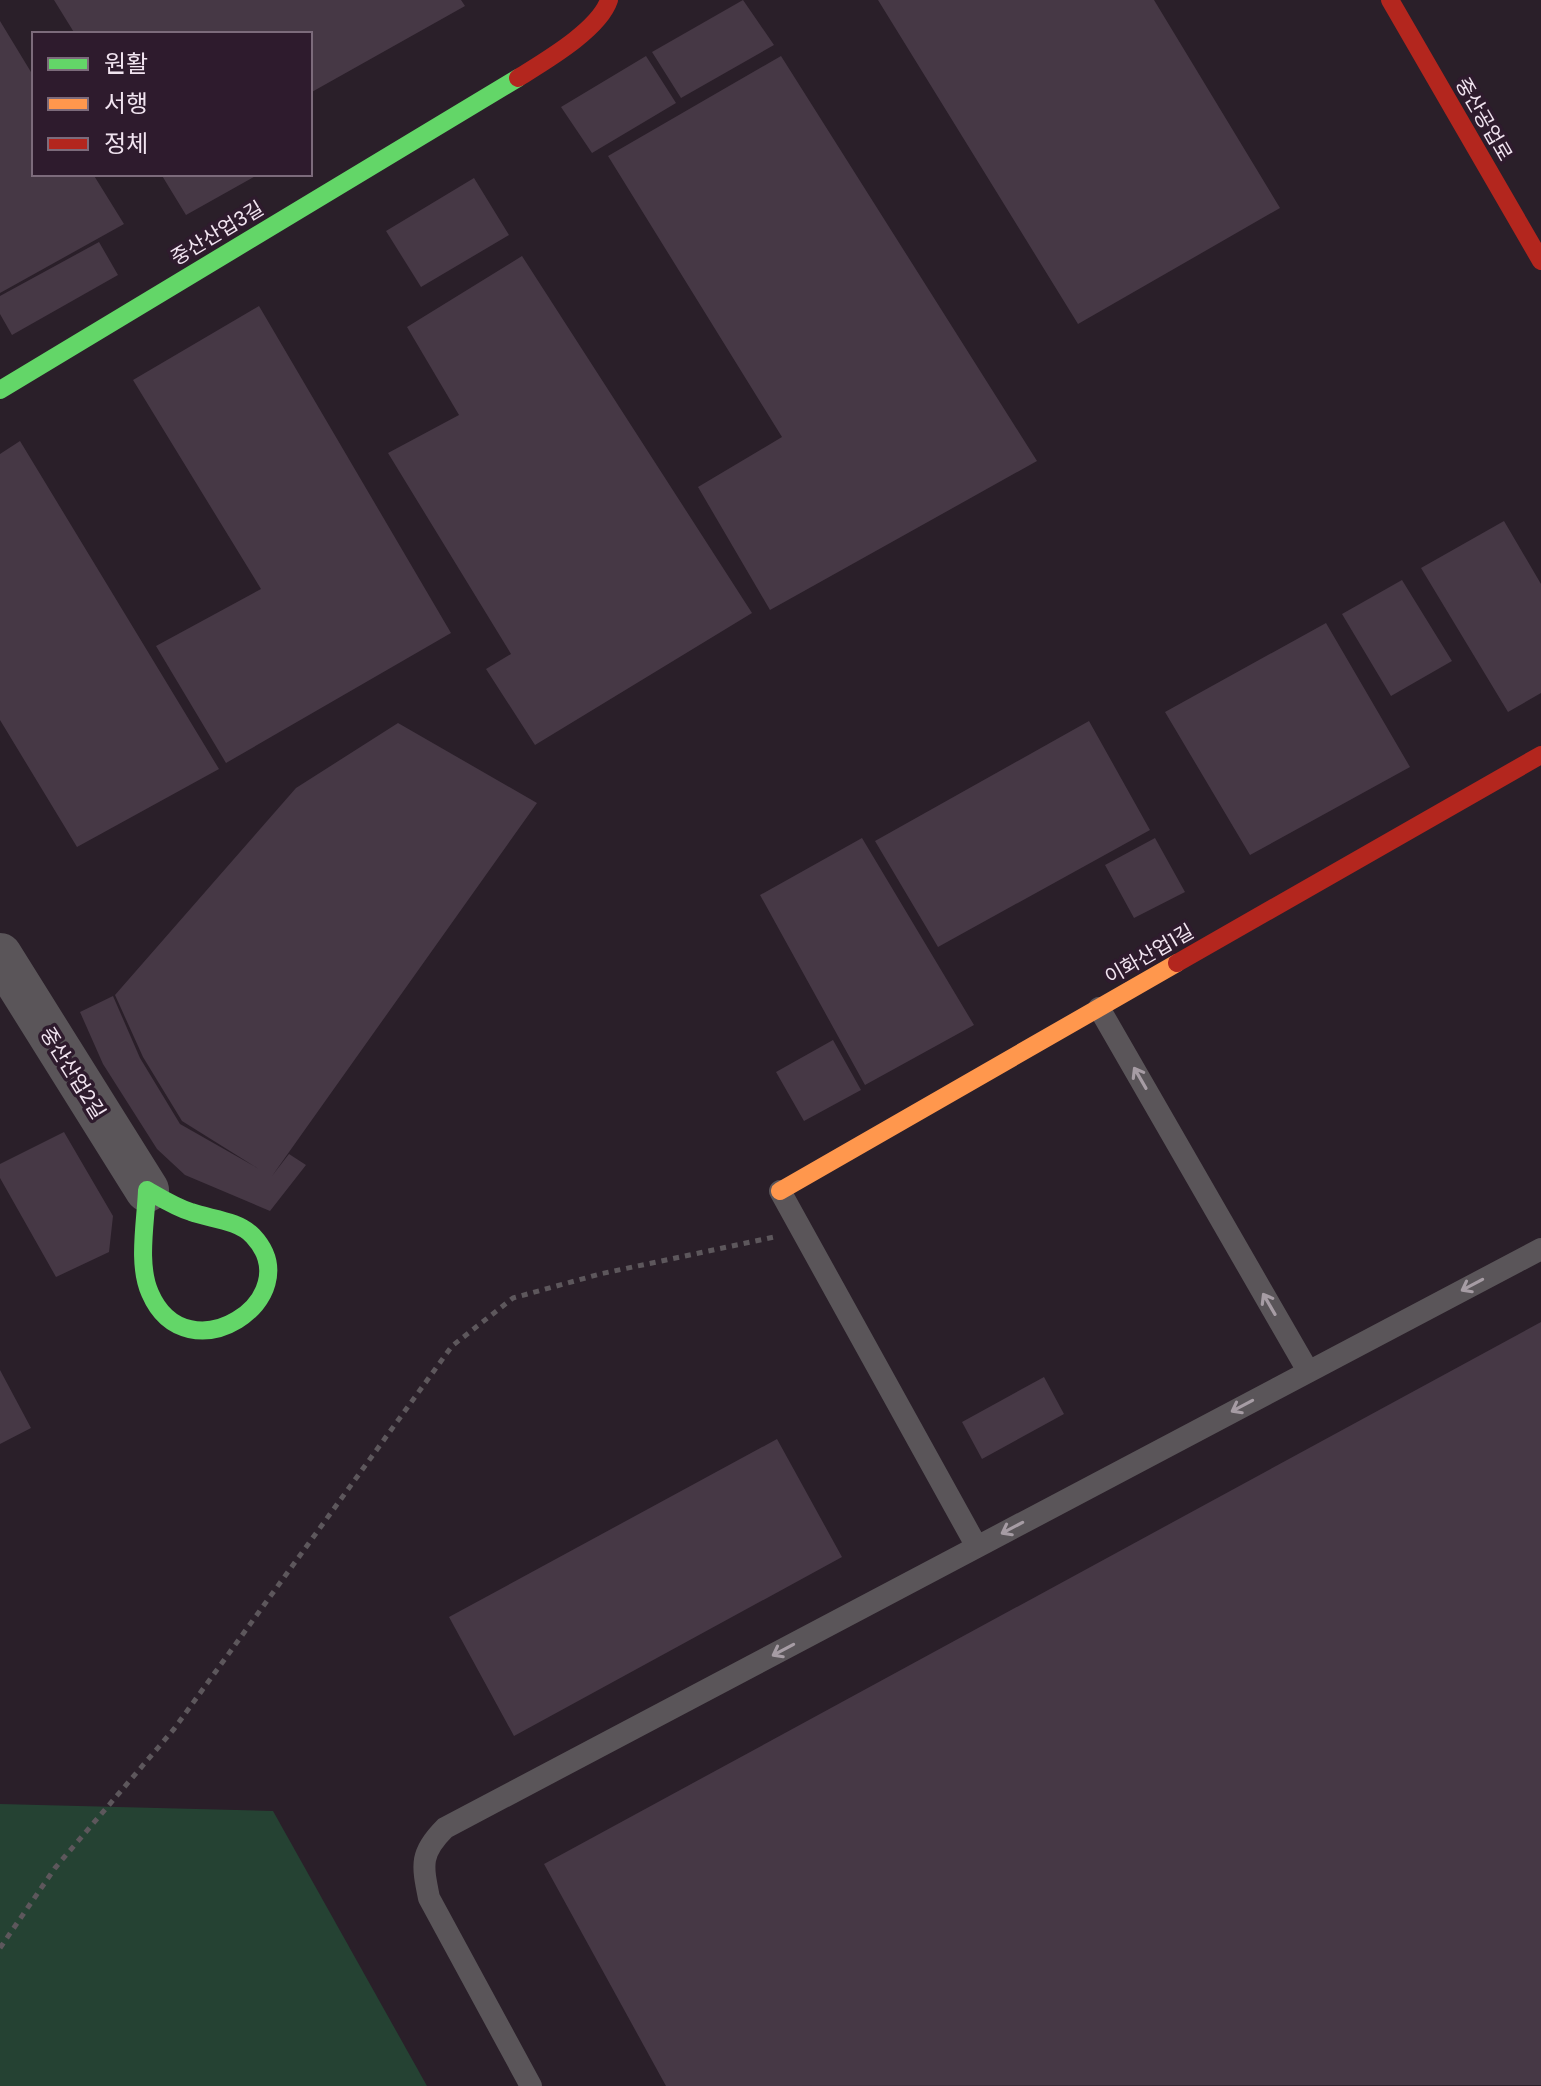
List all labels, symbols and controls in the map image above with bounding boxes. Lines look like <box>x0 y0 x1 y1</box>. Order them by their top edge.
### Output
legend <box>32 32 312 176</box>
text: 원활 <box>104 47 148 80</box>
street label: 중산공업로 <box>1449 72 1519 166</box>
text: 서행 <box>104 87 148 120</box>
text: 정체 <box>104 127 148 160</box>
street label: 중산산업3길 <box>165 194 269 272</box>
street label: 이화산업1길 <box>1099 917 1199 991</box>
street label: 중산산업2길 <box>34 1022 112 1124</box>
one-way arrow <box>1132 1067 1147 1091</box>
one-way arrow <box>1461 1277 1484 1293</box>
one-way arrow <box>1261 1293 1277 1316</box>
one-way arrow <box>1231 1399 1255 1415</box>
one-way arrow <box>1001 1521 1025 1536</box>
one-way arrow <box>771 1642 795 1658</box>

